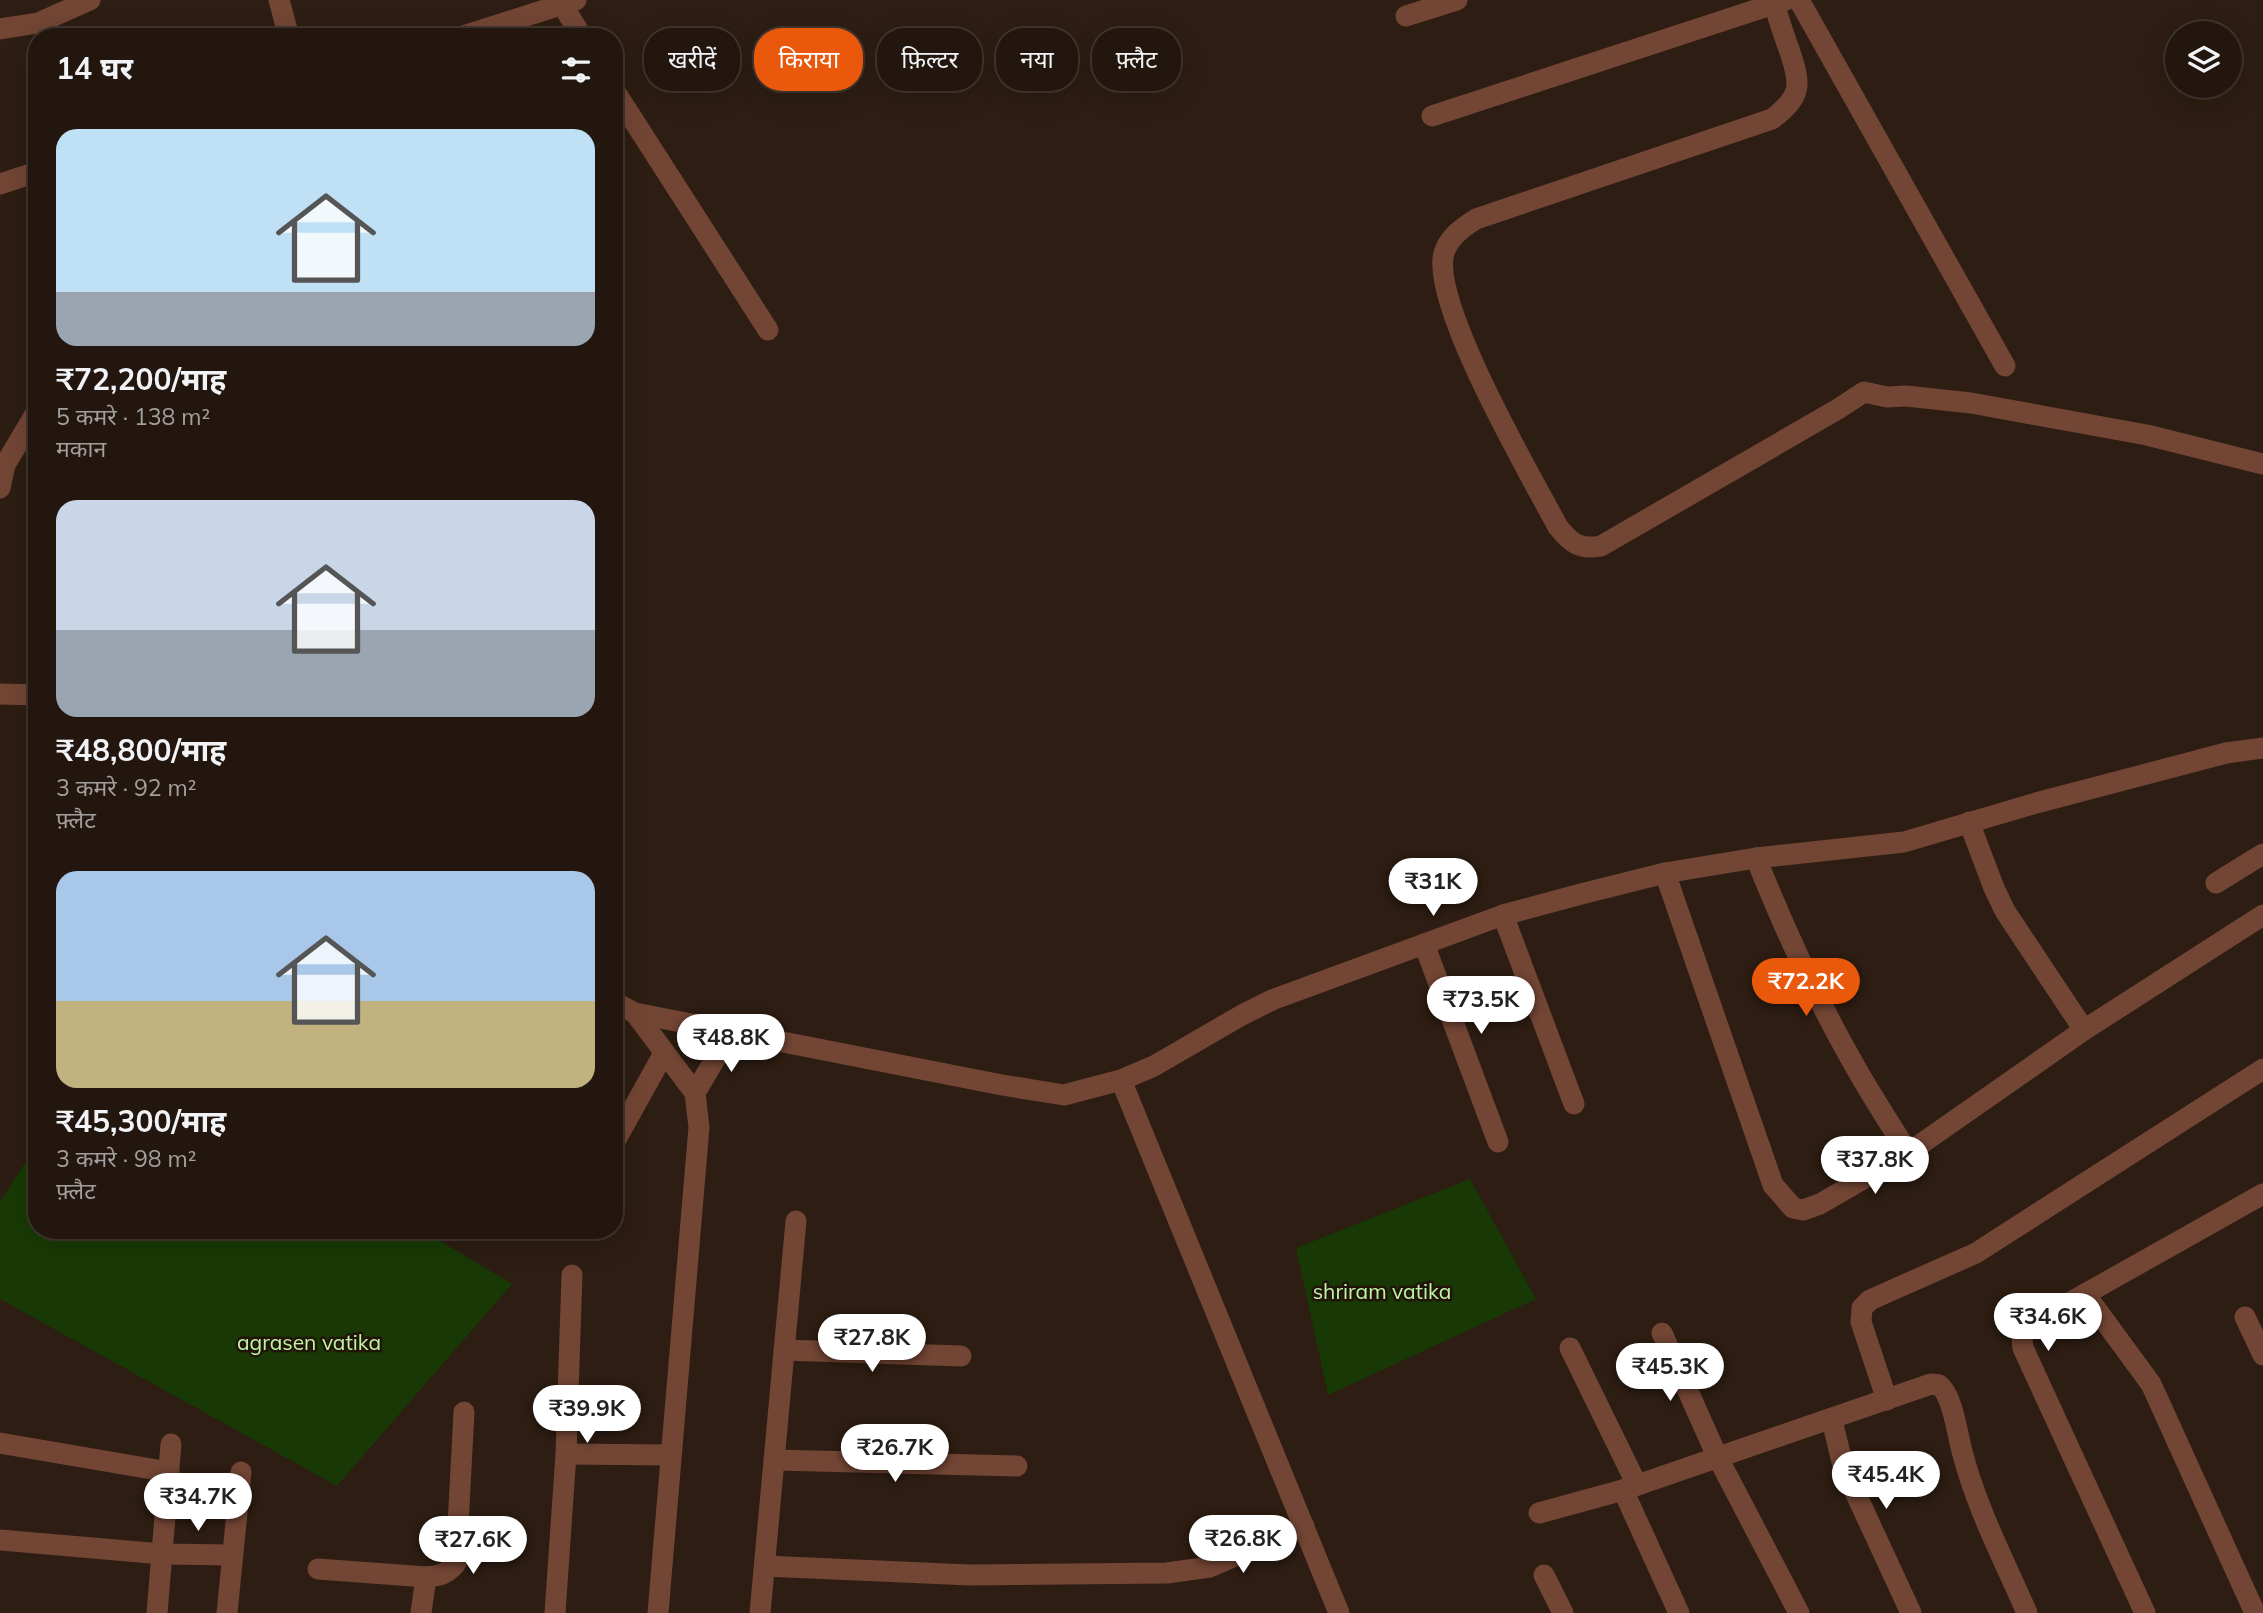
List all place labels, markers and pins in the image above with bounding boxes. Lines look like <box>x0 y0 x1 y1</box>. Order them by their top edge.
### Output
pin: ₹31K <box>1392 858 1474 918</box>
pin: ₹72.2K <box>1749 958 1863 1018</box>
pin: ₹73.5K <box>1424 976 1538 1036</box>
pin: ₹48.8K <box>674 1014 788 1074</box>
pin: ₹37.8K <box>1818 1136 1932 1196</box>
pin: ₹34.6K <box>1991 1294 2105 1353</box>
pin: ₹27.8K <box>815 1314 929 1374</box>
pin: ₹45.3K <box>1613 1344 1727 1403</box>
pin: ₹39.9K <box>530 1386 644 1445</box>
pin: ₹26.7K <box>838 1424 952 1484</box>
pin: ₹45.4K <box>1829 1452 1943 1511</box>
pin: ₹34.7K <box>141 1474 255 1533</box>
pin: ₹27.6K <box>416 1516 530 1576</box>
pin: ₹26.8K <box>1186 1516 1300 1575</box>

